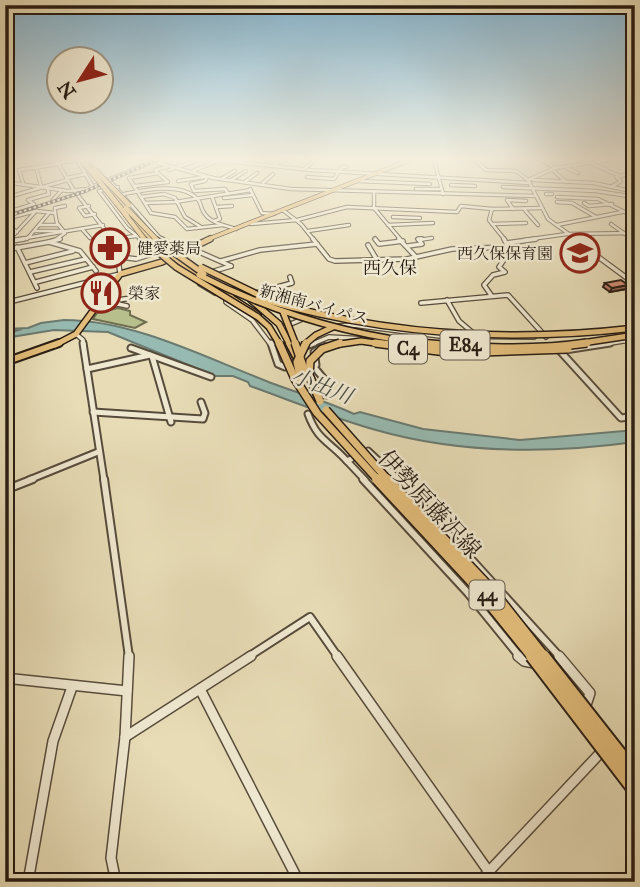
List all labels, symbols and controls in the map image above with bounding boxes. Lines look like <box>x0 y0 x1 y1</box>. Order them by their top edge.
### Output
north arrow <box>46 46 116 116</box>
text: N <box>53 76 81 103</box>
pharmacy icon: 健愛薬局 <box>89 227 131 269</box>
school or university icon: 西久保保育園 <box>559 232 601 274</box>
place label: 健愛薬局 <box>137 239 201 258</box>
place label: 西久保保育園 <box>457 244 553 263</box>
district label: 西久保 <box>363 257 417 279</box>
restaurant icon: 榮家 <box>80 272 122 314</box>
street label: 新湘南バイパス <box>257 281 370 328</box>
place label: 榮家 <box>128 284 160 303</box>
road number: E84 <box>440 330 490 360</box>
road number: C4 <box>389 334 427 363</box>
water label: 小出川 <box>288 363 358 410</box>
street label: 伊勢原藤沢線 <box>373 444 487 564</box>
road number: 44 <box>470 580 504 610</box>

